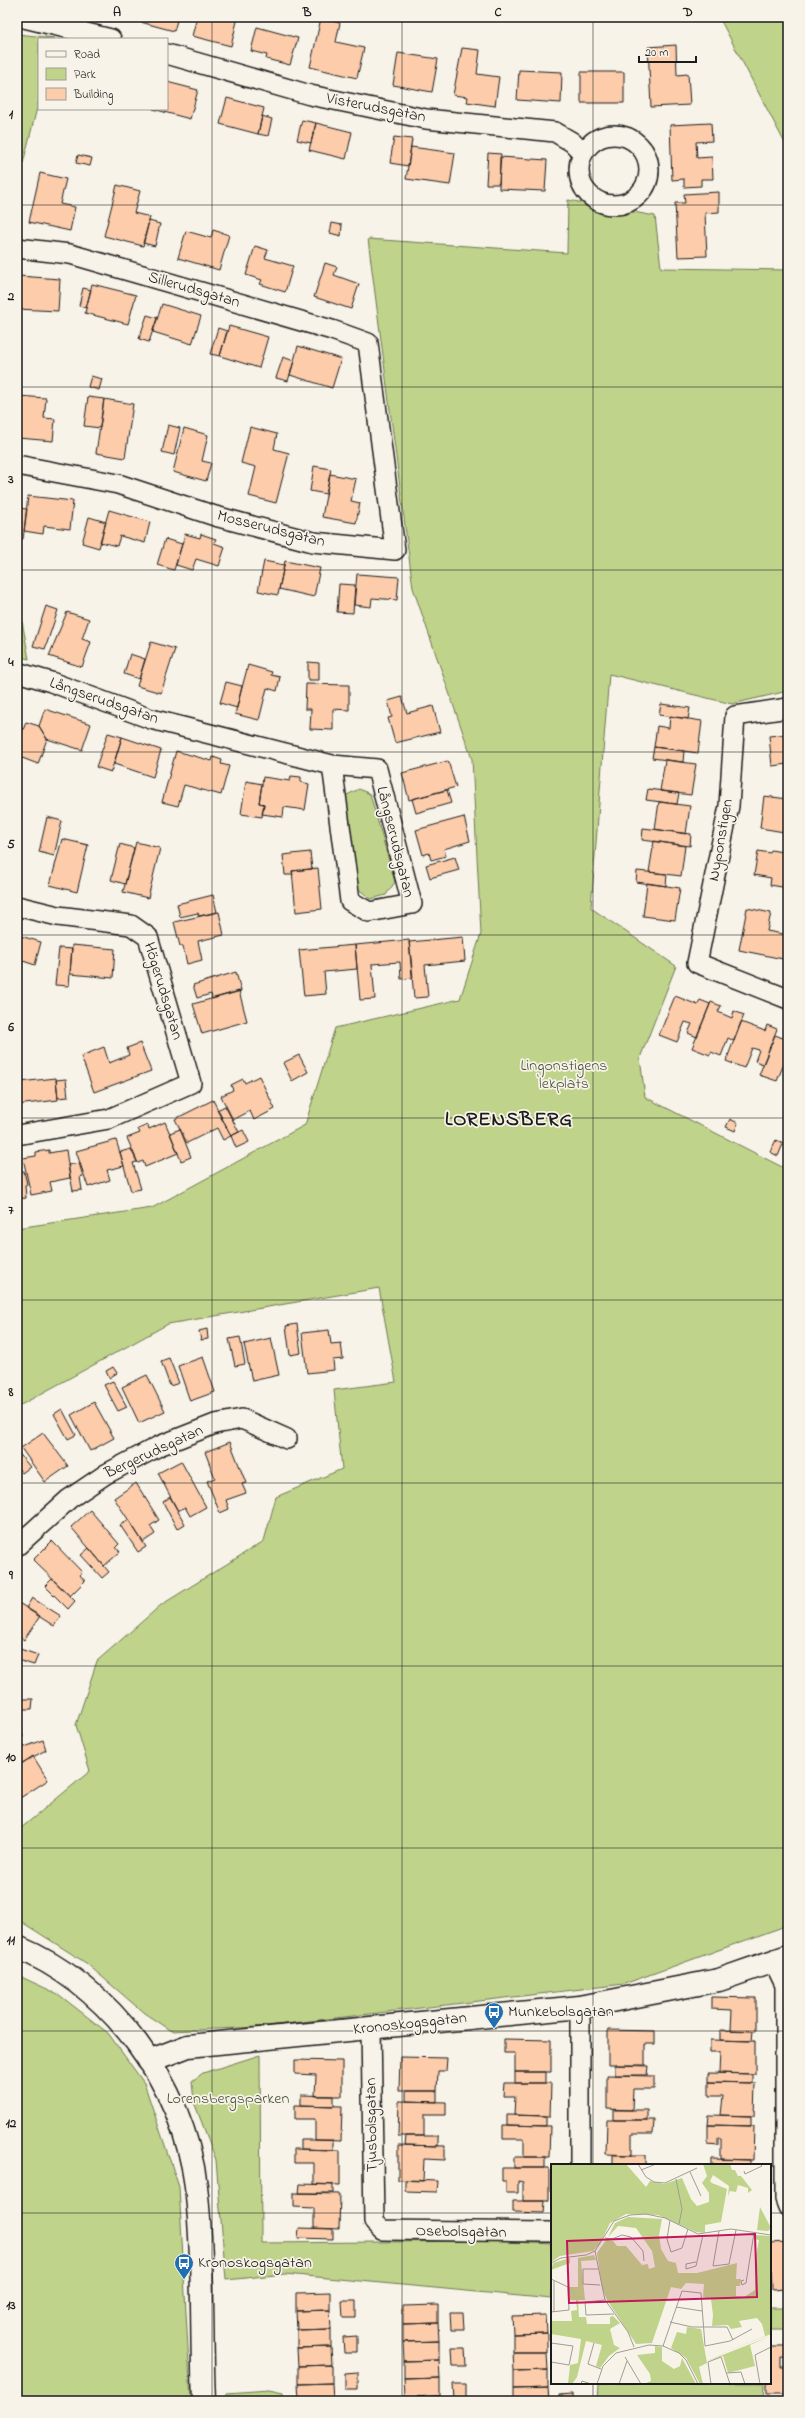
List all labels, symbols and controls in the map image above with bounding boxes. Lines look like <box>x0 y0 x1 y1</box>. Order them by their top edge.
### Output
text: A <box>113 3 121 22</box>
text: B <box>302 3 312 22</box>
text: C <box>494 3 502 22</box>
text: D <box>682 3 693 22</box>
legend <box>38 38 168 110</box>
scale bar <box>639 38 696 64</box>
text: 20 m <box>645 44 668 62</box>
text: Road <box>74 46 100 64</box>
text: Park <box>74 66 96 84</box>
text: Building <box>73 86 113 105</box>
street label: Visterudsgatan <box>323 86 428 129</box>
text: 1 <box>9 105 14 124</box>
street label: Sillerudsgatan <box>145 265 243 315</box>
text: 2 <box>7 287 15 306</box>
text: 3 <box>7 470 14 489</box>
street label: Mosserudsgatan <box>215 504 328 554</box>
text: 4 <box>7 653 14 672</box>
street label: Långserudsgatan <box>46 671 162 731</box>
street label: Långserudsgatan <box>370 784 420 900</box>
street label: Nyponstigen <box>702 797 740 883</box>
text: 5 <box>7 835 15 854</box>
street label: Högerudsgatan <box>137 939 189 1043</box>
text: 6 <box>7 1018 14 1037</box>
park label: Lingonstigens lekplats <box>521 1054 607 1096</box>
district label: LORENSBERG <box>445 1106 573 1135</box>
text: 7 <box>8 1201 14 1220</box>
text: 8 <box>8 1383 14 1402</box>
street label: Bergerudsgatan <box>100 1419 207 1486</box>
text: 9 <box>8 1566 14 1585</box>
text: 10 <box>6 1748 16 1767</box>
text: 11 <box>7 1931 16 1950</box>
place label: Munkebolsgatan <box>508 2000 614 2024</box>
bus stop icon: Munkebolsgatan <box>483 2001 505 2029</box>
street label: Kronoskogsgatan <box>352 2006 468 2042</box>
street label: Tjusbolsgatan <box>359 2077 385 2172</box>
park label: Lorensbergsparken <box>167 2087 289 2111</box>
text: 12 <box>6 2114 17 2133</box>
inset map <box>551 2164 771 2384</box>
street label: Osebolsgatan <box>415 2219 507 2245</box>
place label: Kronoskogsgatan <box>198 2251 312 2275</box>
bus stop icon: Kronoskogsgatan <box>173 2252 195 2280</box>
text: 13 <box>6 2296 16 2315</box>

